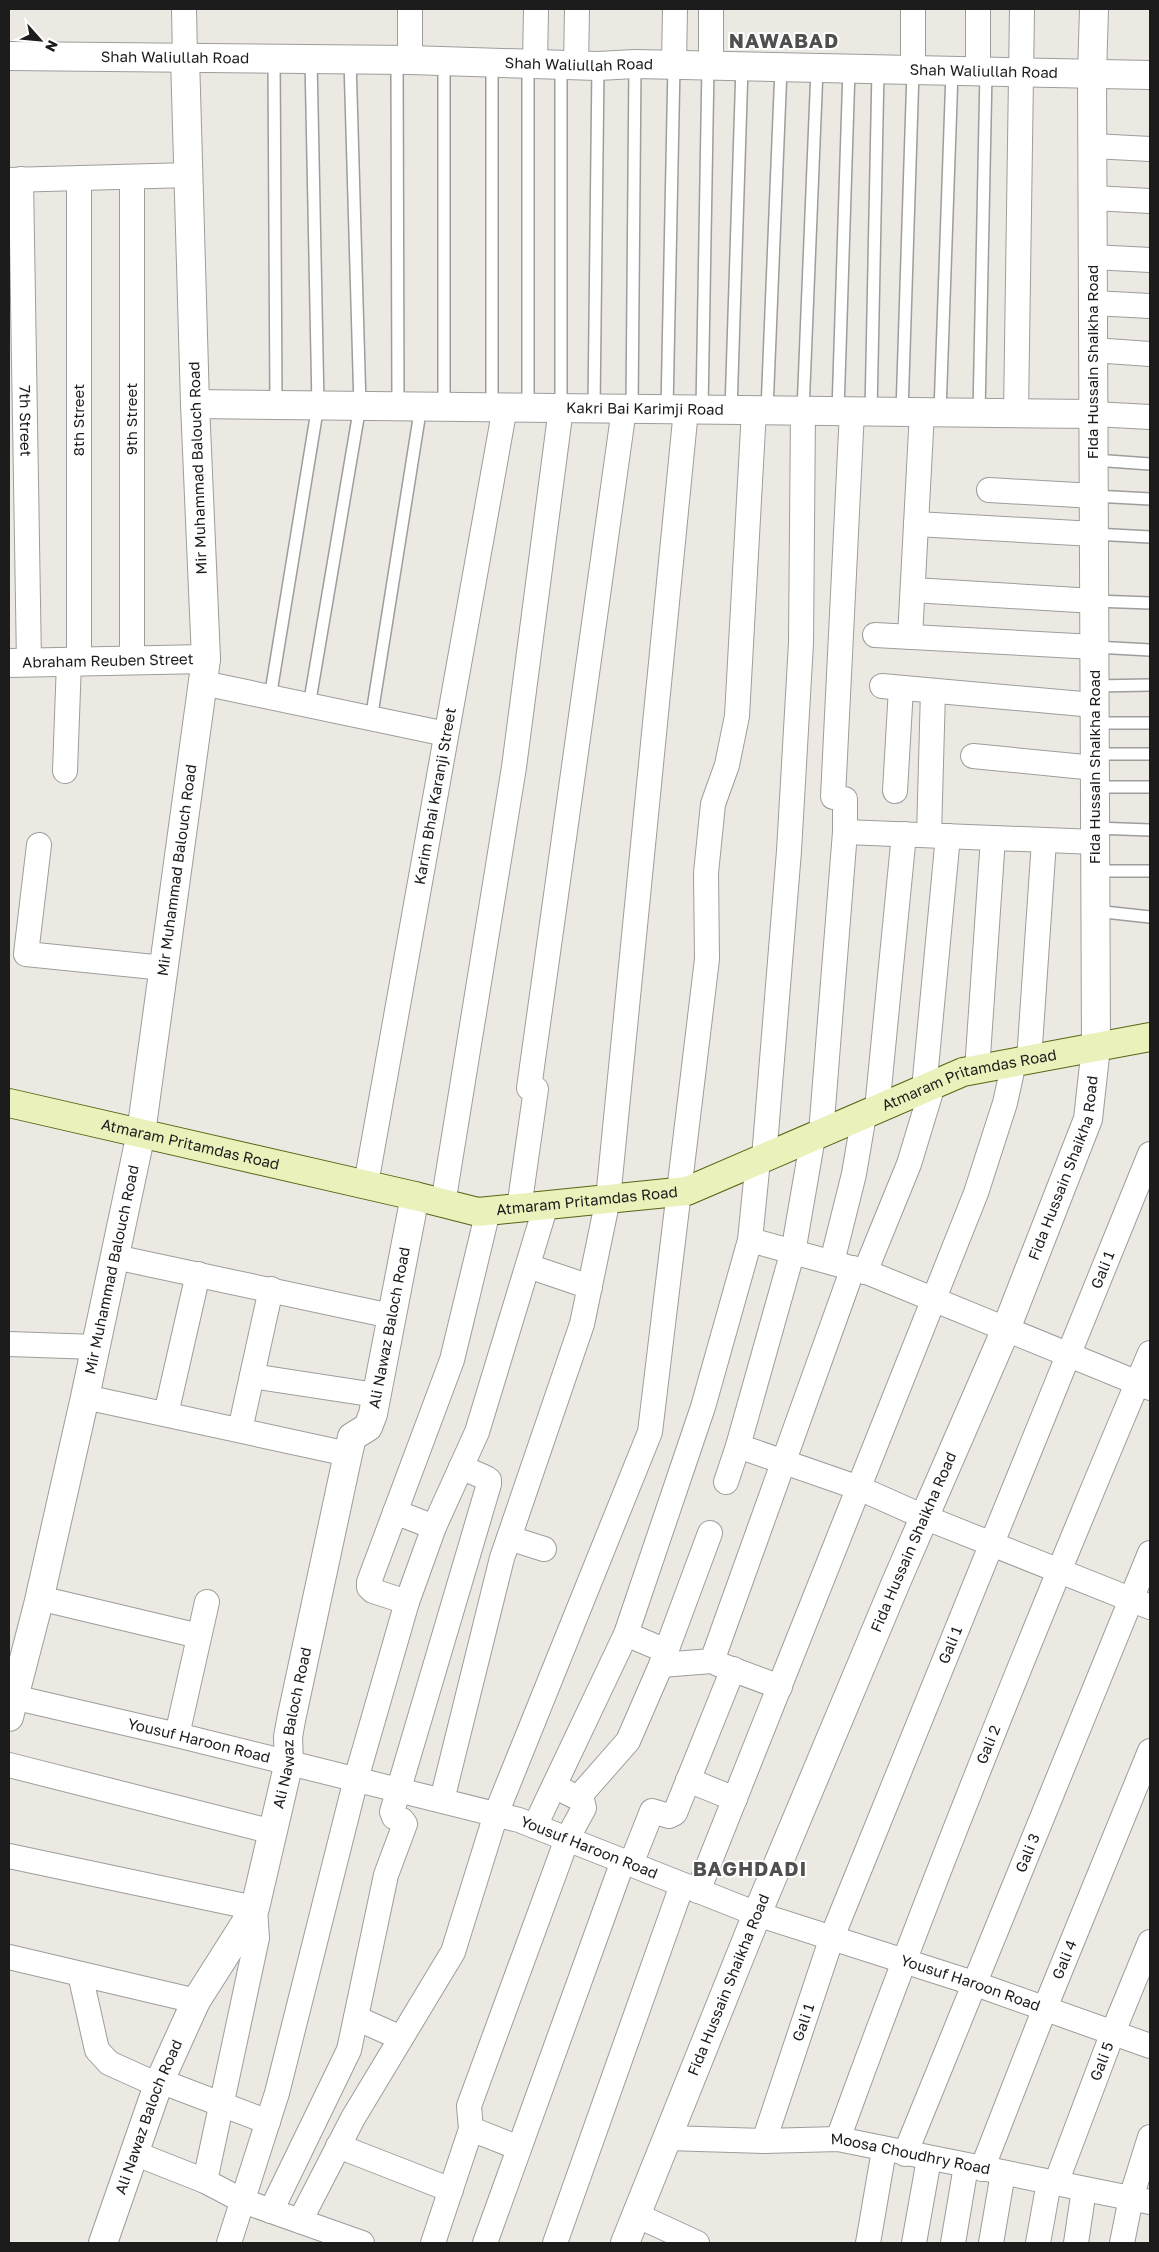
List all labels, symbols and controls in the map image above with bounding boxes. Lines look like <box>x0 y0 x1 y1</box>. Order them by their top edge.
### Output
north arrow <box>15 15 65 65</box>
district label: NAWABAD <box>729 28 839 52</box>
text: N <box>42 38 62 55</box>
street label: Shah Waliullah Road <box>101 47 249 66</box>
street label: Shah Waliullah Road <box>504 53 653 74</box>
street label: Shah Waliullah Road <box>909 60 1058 81</box>
street label: Fida Hussain Shaikha Road <box>1083 265 1101 459</box>
street label: Mir Muhammad Balouch Road <box>184 361 210 575</box>
street label: 9th Street <box>122 383 140 455</box>
street label: 8th Street <box>69 384 87 456</box>
street label: 7th Street <box>16 385 36 457</box>
street label: Kakri Bai Karimji Road <box>566 398 724 418</box>
street label: Abraham Reuben Street <box>22 649 194 671</box>
street label: Fida Hussain Shaikha Road <box>1085 670 1103 864</box>
street label: Karim Bhai Karanji Street <box>410 706 459 886</box>
street label: Mir Muhammad Balouch Road <box>153 763 199 977</box>
street label: Atmaram Pritamdas Road <box>879 1045 1058 1114</box>
street label: Fida Hussain Shaikha Road <box>1024 1075 1101 1263</box>
street label: Atmaram Pritamdas Road <box>100 1114 281 1173</box>
street label: Mir Muhammad Balouch Road <box>80 1163 142 1376</box>
street label: Atmaram Pritamdas Road <box>495 1182 678 1218</box>
street label: Ali Nawaz Baloch Road <box>364 1245 413 1410</box>
street label: Gali 1 <box>1086 1248 1118 1291</box>
street label: Fida Hussain Shaikha Road <box>866 1449 960 1635</box>
street label: Gali 1 <box>934 1623 965 1666</box>
street label: Ali Nawaz Baloch Road <box>268 1645 314 1810</box>
street label: Yousuf Haroon Road <box>126 1714 272 1766</box>
street label: Gali 2 <box>972 1722 1003 1766</box>
street label: Yousuf Haroon Road <box>518 1811 661 1882</box>
street label: Gali 3 <box>1011 1831 1043 1875</box>
district label: BAGHDADI <box>693 1856 807 1880</box>
street label: Fida Hussain Shaikha Road <box>683 1891 772 2078</box>
street label: Gali 4 <box>1048 1937 1080 1982</box>
street label: Yousuf Haroon Road <box>899 1951 1043 2014</box>
street label: Gali 1 <box>788 2001 817 2043</box>
street label: Ali Nawaz Baloch Road <box>111 2036 185 2197</box>
street label: Gali 5 <box>1085 2039 1117 2083</box>
street label: Moosa Choudhry Road <box>830 2129 992 2178</box>

